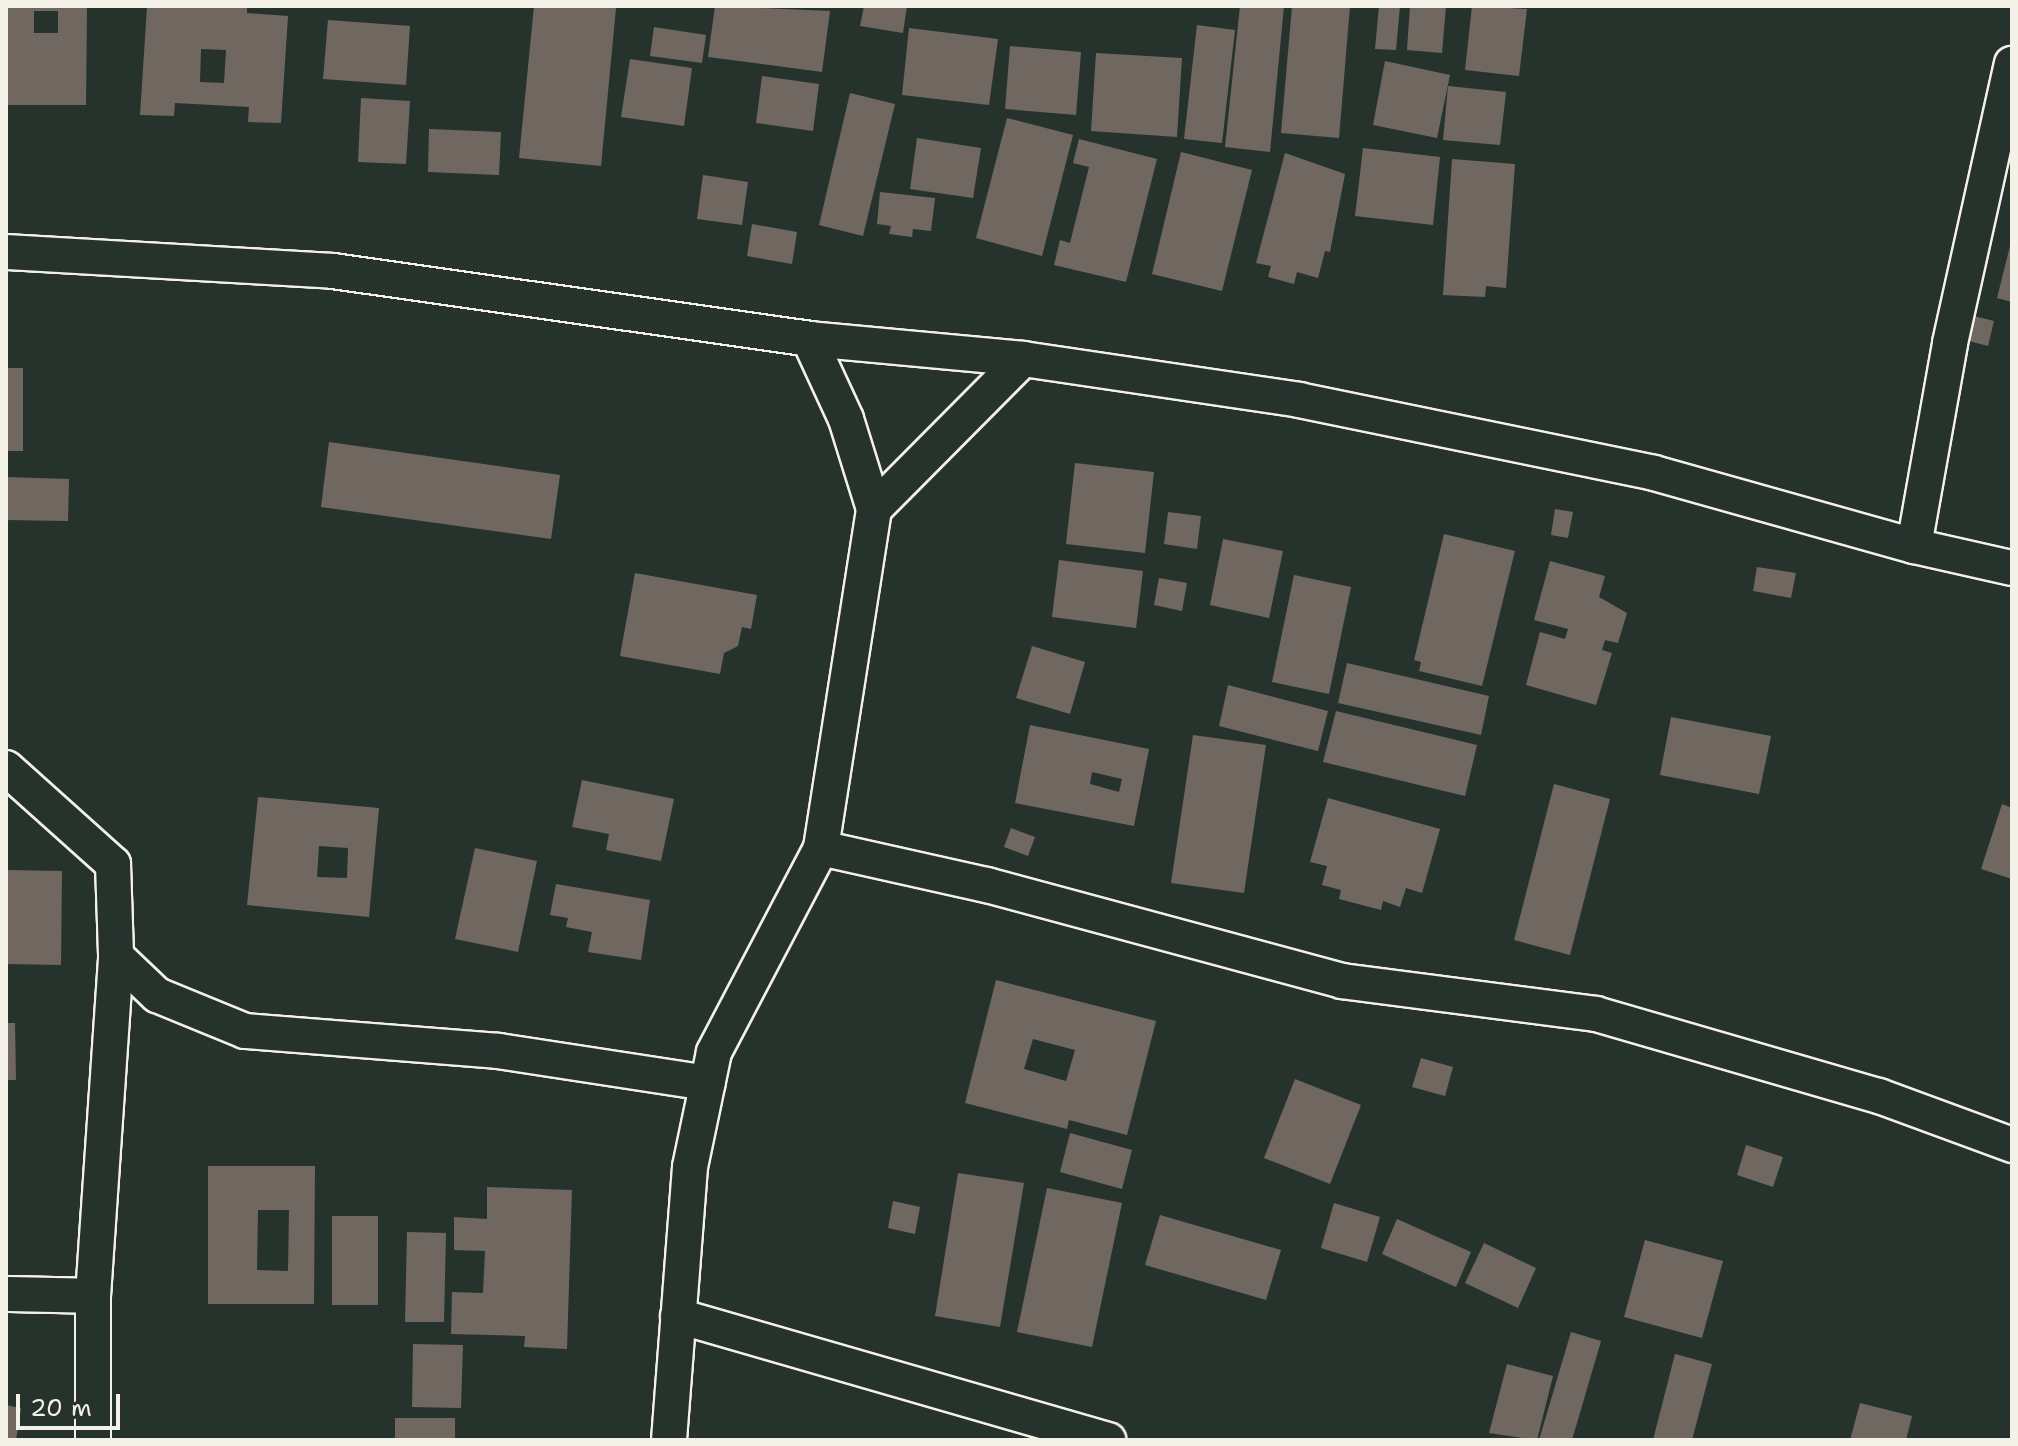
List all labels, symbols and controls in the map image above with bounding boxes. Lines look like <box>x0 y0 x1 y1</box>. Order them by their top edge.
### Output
scale bar <box>20 1378 124 1428</box>
text: 20 m <box>30 1392 92 1424</box>

